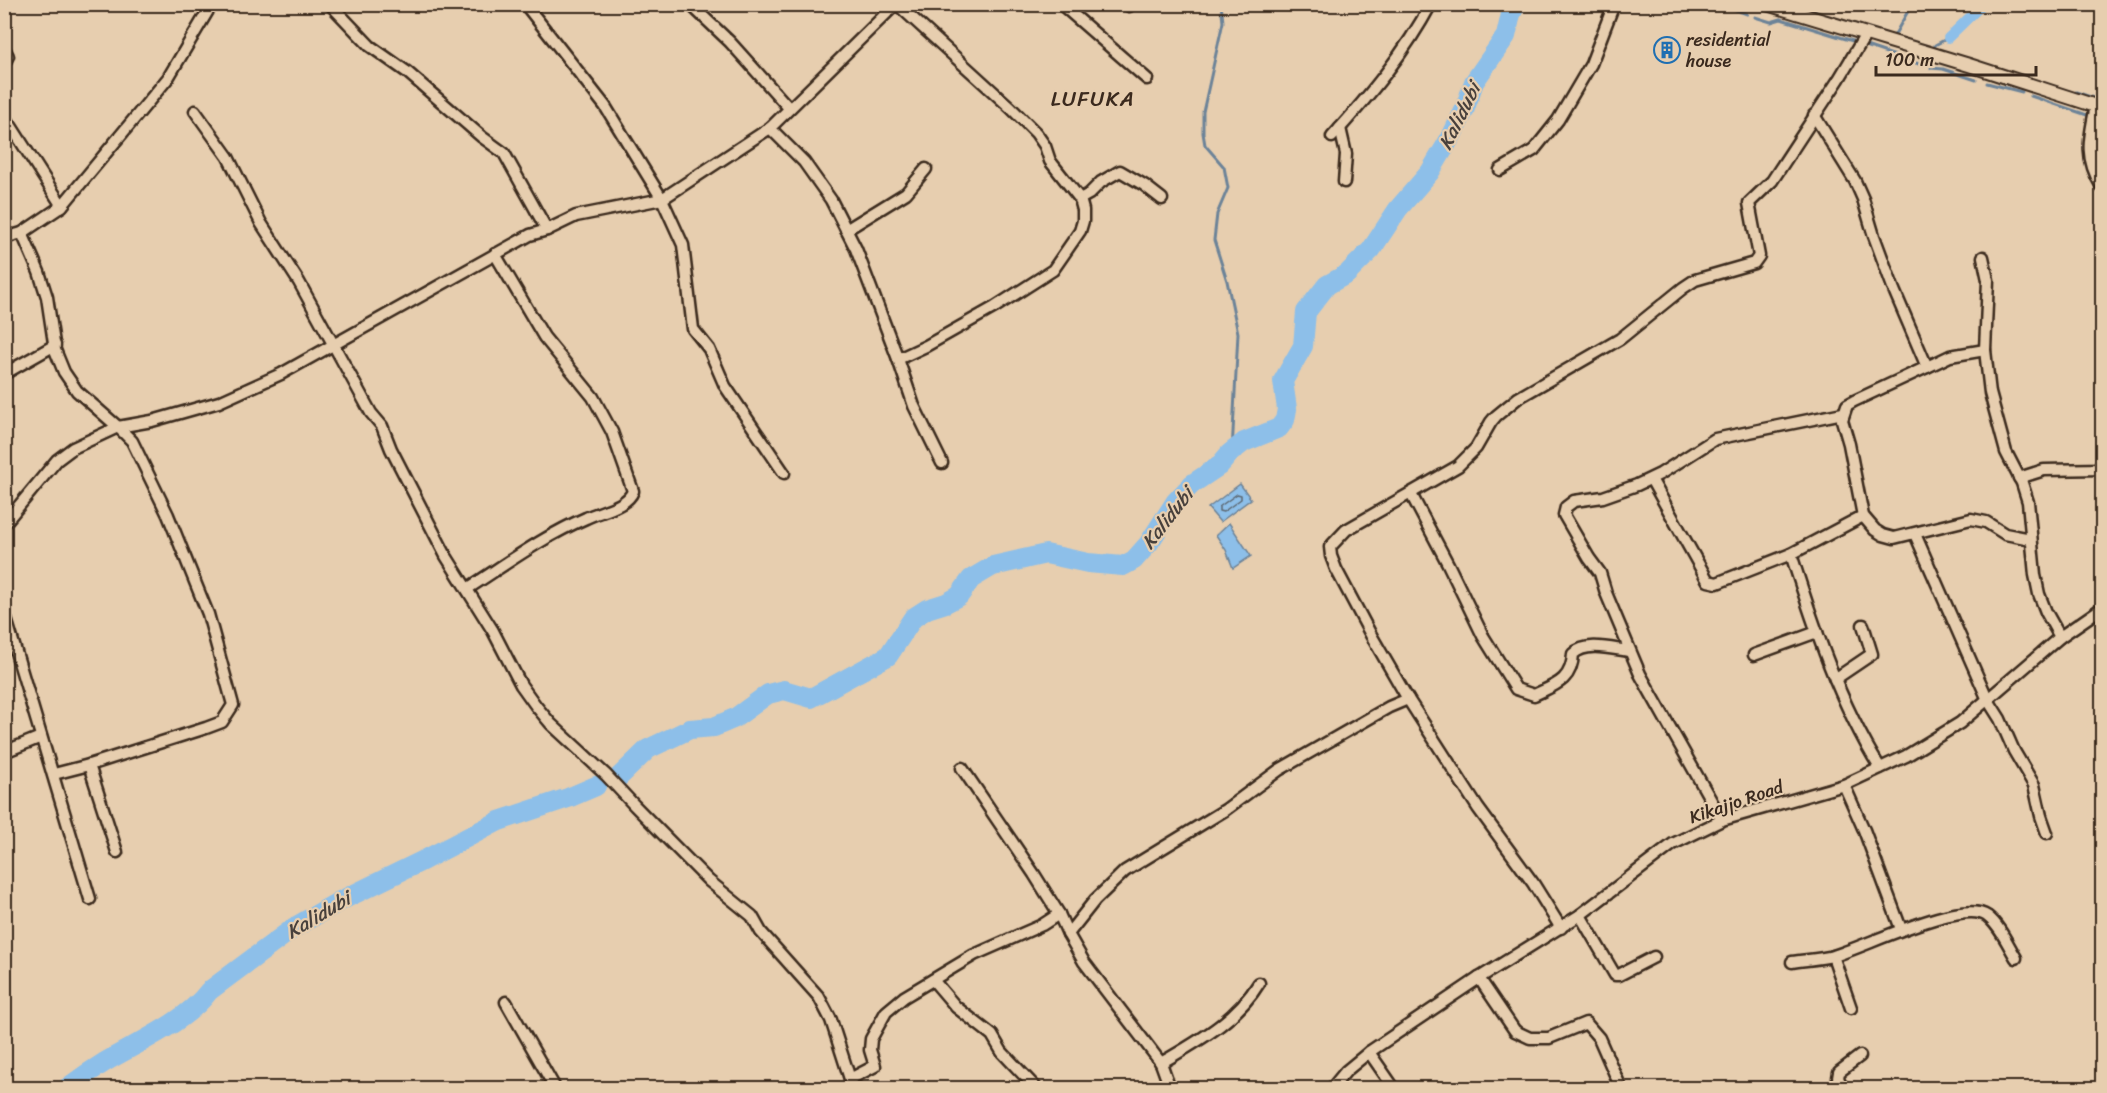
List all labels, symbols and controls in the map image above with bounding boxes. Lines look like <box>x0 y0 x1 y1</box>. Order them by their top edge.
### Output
place label: residential house <box>1685 24 1772 77</box>
building icon: residential house <box>1652 35 1682 65</box>
scale bar <box>1876 39 2036 77</box>
text: 100 m <box>1885 44 1934 76</box>
water label: Kalidubi <box>1428 73 1493 156</box>
district label: LUFUKA <box>1051 80 1135 118</box>
water label: Kalidubi <box>1132 476 1206 557</box>
street label: Kikajjo Road <box>1685 770 1789 833</box>
water label: Kalidubi <box>279 880 361 949</box>

